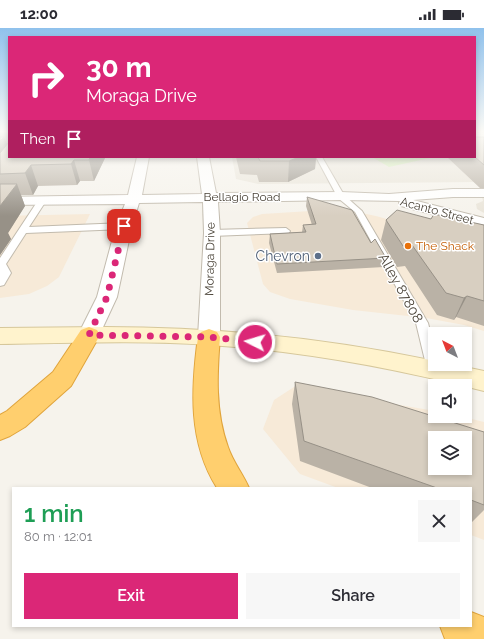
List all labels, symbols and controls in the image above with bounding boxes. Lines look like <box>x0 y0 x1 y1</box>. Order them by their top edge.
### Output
text: 12:00 <box>20 5 58 23</box>
text: 30 m <box>86 51 152 84</box>
icon: right <box>20 52 72 104</box>
text: Moraga Drive <box>86 85 197 106</box>
icon: arrive <box>63 128 85 150</box>
text: Then <box>20 130 55 148</box>
street label: Bellagio Road <box>203 190 281 204</box>
street label: Acanto Street <box>399 194 475 228</box>
pin <box>107 209 141 243</box>
icon: arrive <box>113 215 135 237</box>
street label: Moraga Drive <box>202 222 218 296</box>
place label: The Shack <box>416 239 475 253</box>
marker: The Shack <box>403 241 413 251</box>
place label: Chevron <box>256 248 310 264</box>
marker: Chevron <box>313 251 323 261</box>
street label: Alley 87808 <box>375 251 427 325</box>
position arrow <box>234 321 276 363</box>
north arrow <box>428 327 472 371</box>
map controls <box>428 327 472 475</box>
button: sound <box>428 379 472 423</box>
button: layers <box>428 431 472 475</box>
text: 1 min <box>24 499 84 528</box>
button: close <box>418 500 460 542</box>
text: 80 m · 12:01 <box>24 529 92 544</box>
button: Exit <box>24 573 238 619</box>
button: Share <box>246 573 460 619</box>

